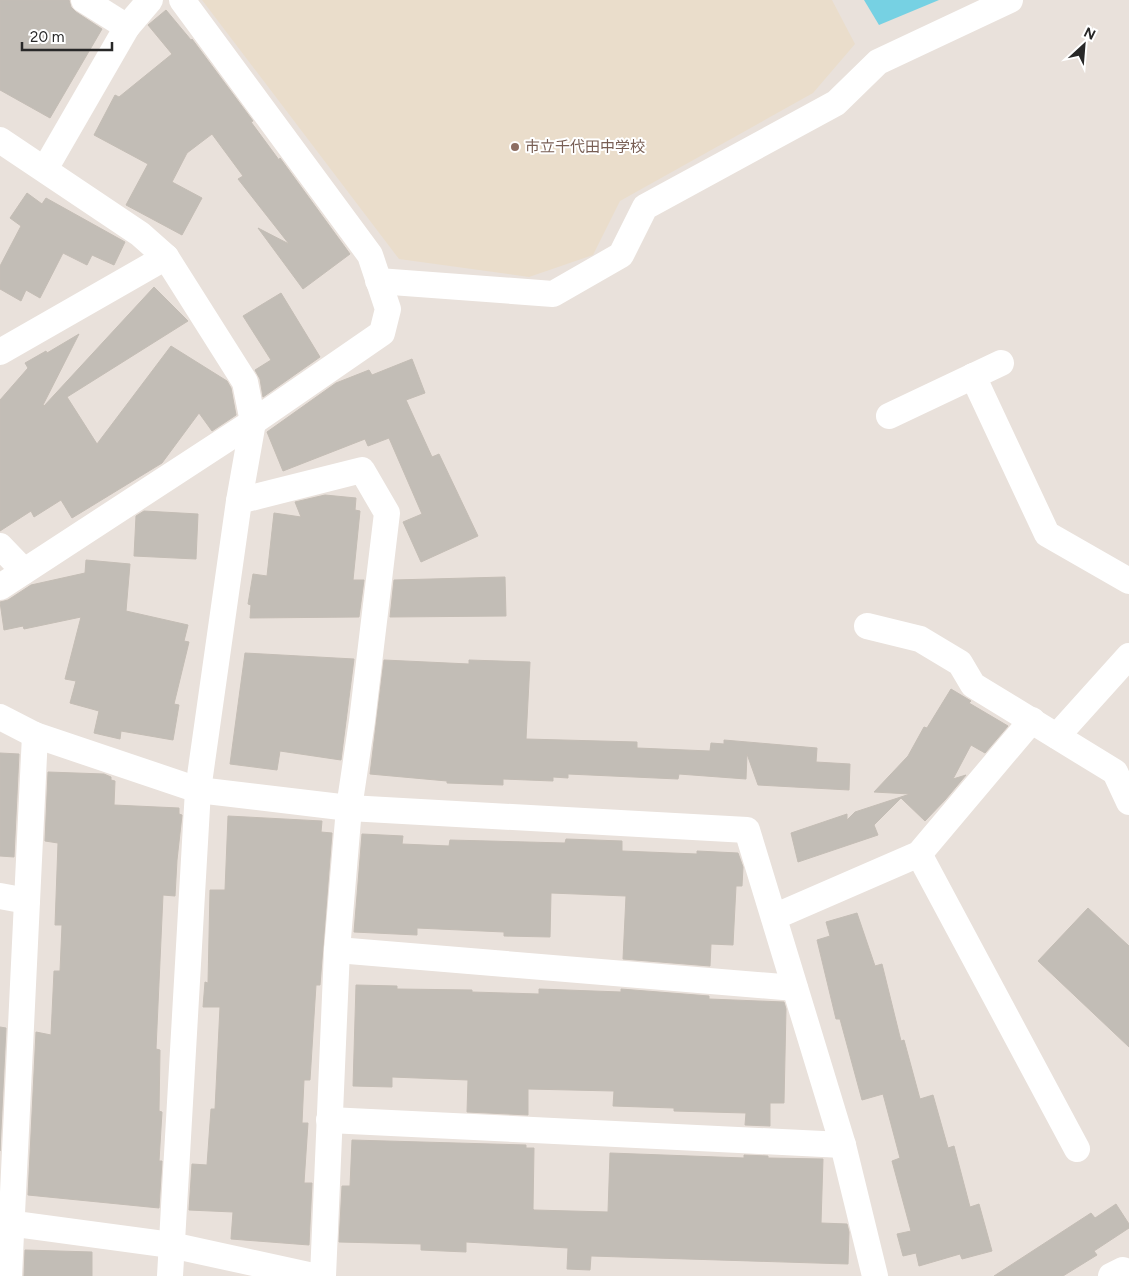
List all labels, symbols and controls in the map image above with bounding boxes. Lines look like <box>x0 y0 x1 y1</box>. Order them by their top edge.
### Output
scale bar <box>22 20 112 52</box>
north arrow <box>1059 20 1109 70</box>
text: N <box>1081 24 1098 44</box>
text: 20 m <box>30 28 64 46</box>
place label: 市立千代田中学校 <box>525 138 645 156</box>
marker: 市立千代田中学校 <box>509 141 521 153</box>

